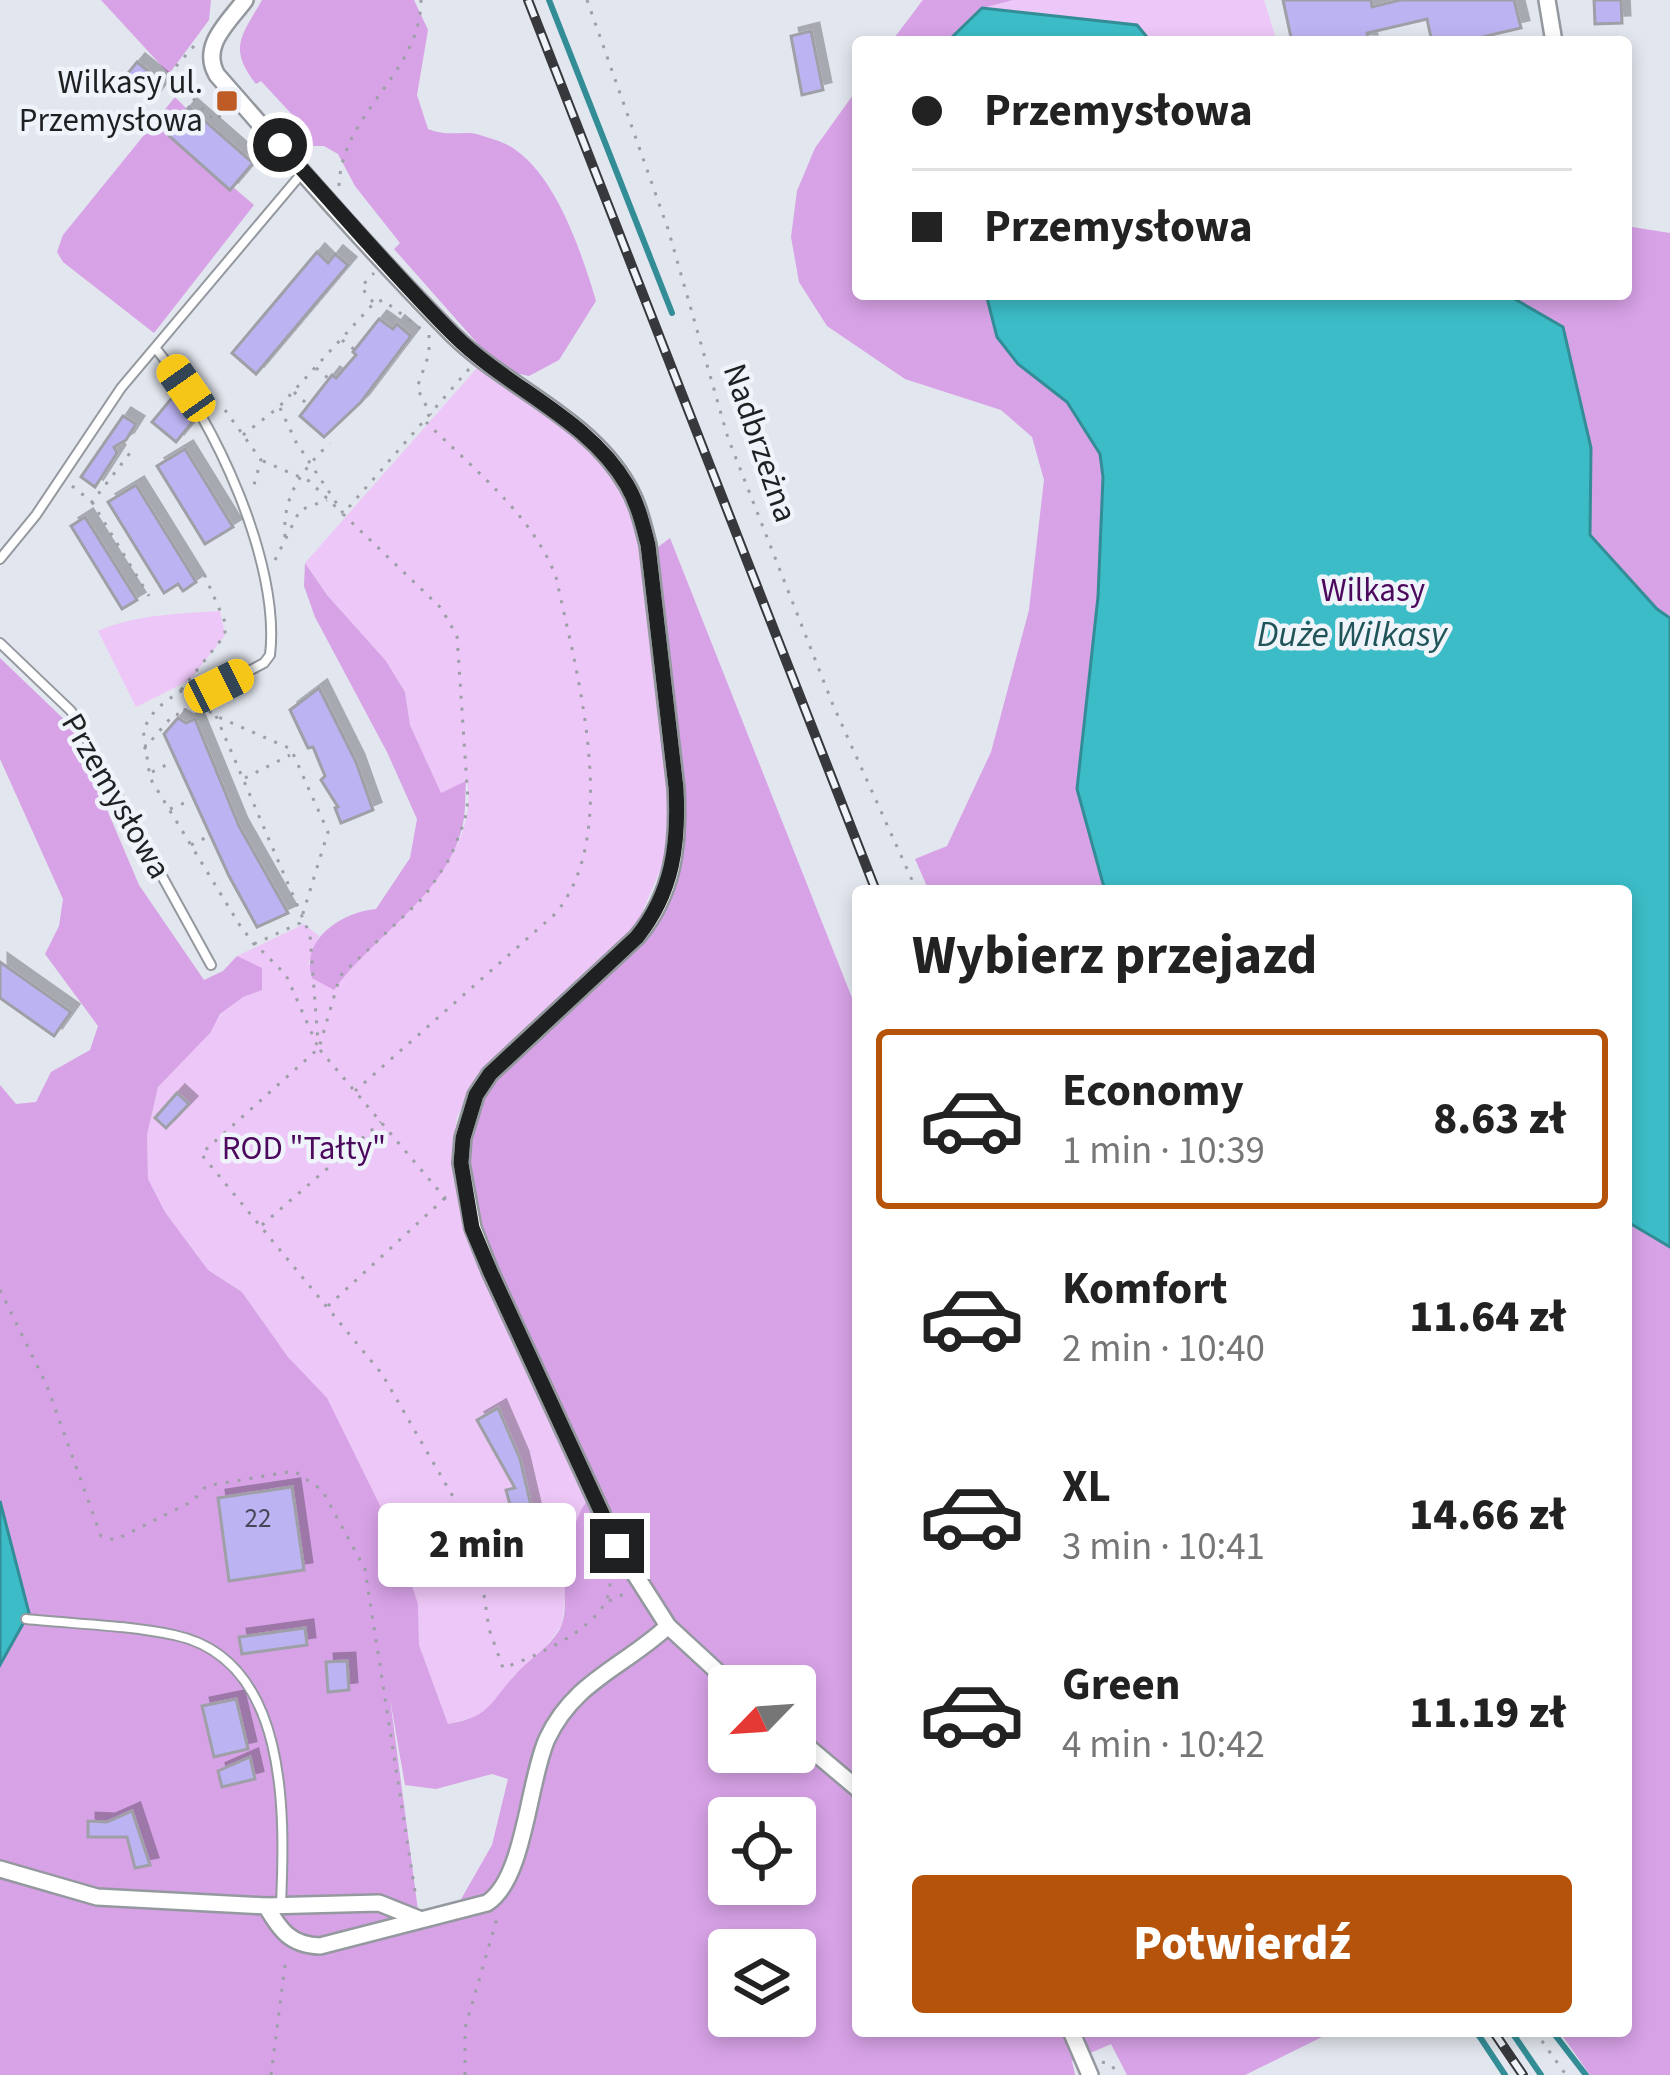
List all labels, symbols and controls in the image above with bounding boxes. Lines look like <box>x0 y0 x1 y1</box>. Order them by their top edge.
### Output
place label: Wilkasy ul. Przemysłowa <box>19 59 203 144</box>
text: Przemysłowa <box>984 79 1253 143</box>
marker: Wilkasy ul. Przemysłowa <box>214 88 240 114</box>
route start <box>253 118 307 172</box>
text: Przemysłowa <box>984 195 1253 259</box>
car <box>151 348 221 428</box>
street label: Nadbrzeżna <box>711 358 809 528</box>
park label: Wilkasy <box>1321 567 1426 614</box>
water label: Duże Wilkasy <box>1257 609 1449 660</box>
car <box>179 654 259 718</box>
street label: Przemysłowa <box>50 704 182 888</box>
text: Wybierz przejazd <box>912 918 1318 995</box>
text: Economy <box>1062 1059 1244 1123</box>
icon: car <box>918 1065 1026 1173</box>
text: 8.63 zł <box>1433 1087 1566 1151</box>
text: 1 min · 10:39 <box>1062 1123 1265 1179</box>
park label: ROD "Tałty" <box>222 1125 386 1172</box>
text: Komfort <box>1062 1257 1227 1321</box>
icon: car <box>918 1263 1026 1371</box>
text: 11.64 zł <box>1409 1285 1566 1349</box>
text: 2 min · 10:40 <box>1062 1321 1265 1377</box>
text: XL <box>1062 1455 1111 1519</box>
icon: car <box>918 1461 1026 1569</box>
text: 14.66 zł <box>1409 1483 1566 1547</box>
house number: 22 <box>245 1499 271 1538</box>
callout: 2 min <box>377 1504 575 1588</box>
text: 2 min <box>429 1517 525 1573</box>
route end <box>590 1519 644 1573</box>
text: 3 min · 10:41 <box>1062 1519 1265 1575</box>
text: Green <box>1062 1653 1181 1717</box>
icon: car <box>918 1659 1026 1767</box>
north arrow <box>708 1665 816 1773</box>
map controls <box>708 1665 816 2037</box>
text: 11.19 zł <box>1409 1681 1566 1745</box>
text: 4 min · 10:42 <box>1062 1717 1265 1773</box>
button: locate <box>708 1797 816 1905</box>
button: Potwierdź <box>912 1875 1572 2013</box>
button: layers <box>708 1929 816 2037</box>

